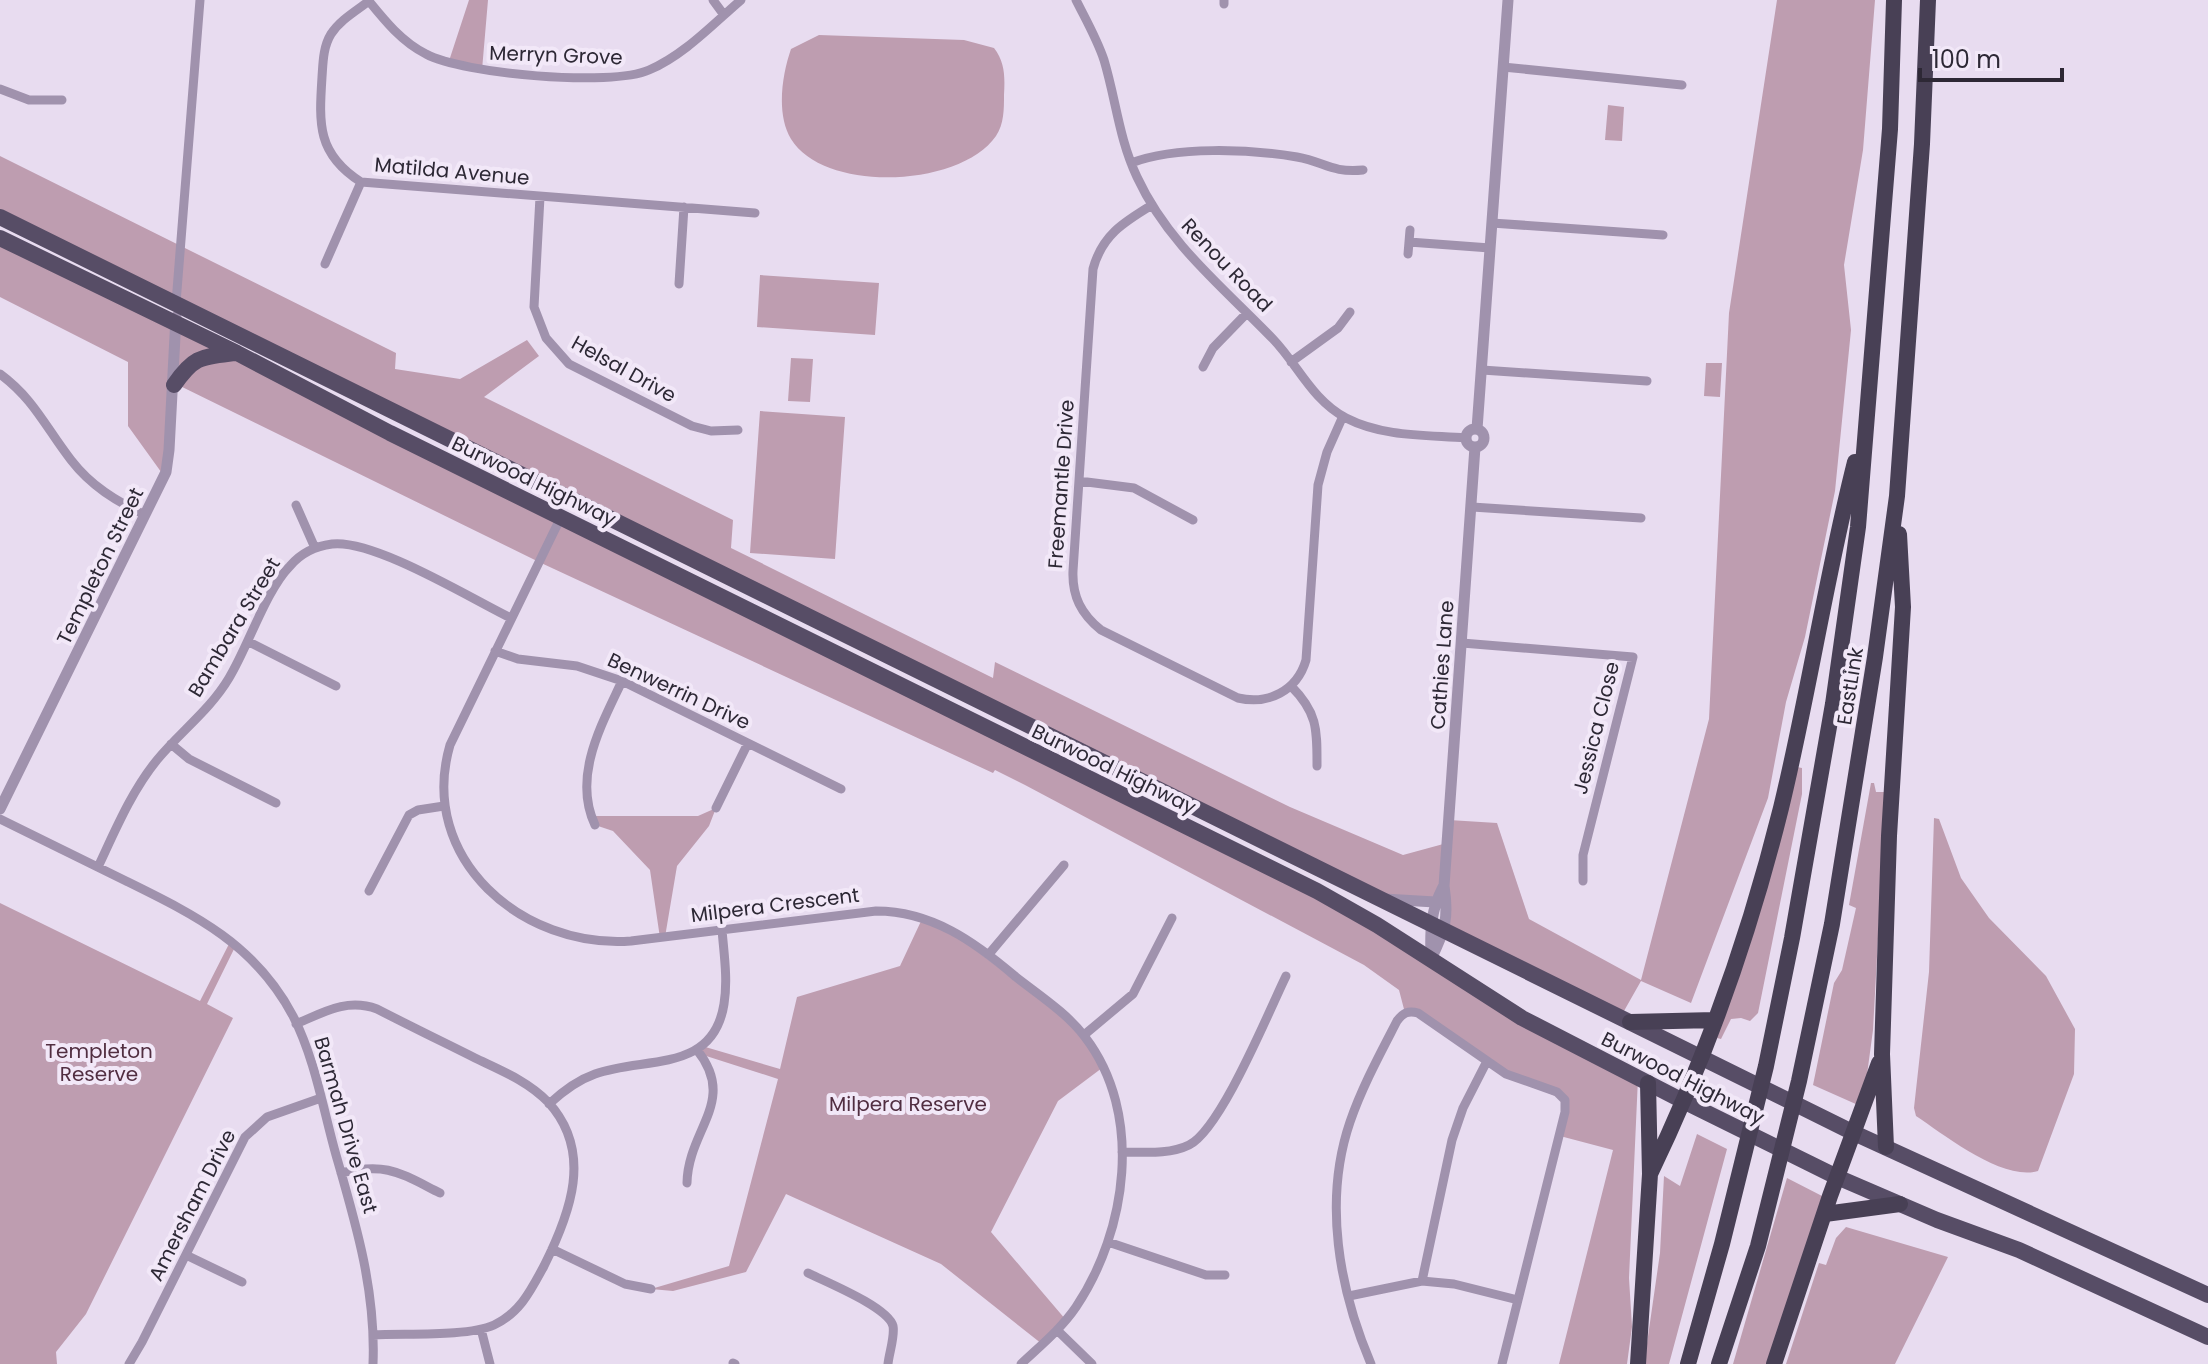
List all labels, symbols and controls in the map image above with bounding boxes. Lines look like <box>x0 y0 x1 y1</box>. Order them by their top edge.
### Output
scale bar <box>1920 32 2062 82</box>
street label: Merryn Grove <box>489 39 623 71</box>
text: 100 m <box>1932 43 2001 76</box>
street label: Matilda Avenue <box>373 150 531 192</box>
street label: Renou Road <box>1175 212 1279 318</box>
street label: Helsal Drive <box>567 329 681 409</box>
street label: Freemantle Drive <box>1041 399 1081 569</box>
street label: Burwood Highway <box>447 429 621 533</box>
street label: Templeton Street <box>50 483 150 649</box>
street label: Bambara Street <box>181 552 287 702</box>
street label: Cathies Lane <box>1424 599 1460 731</box>
street label: EastLink <box>1830 645 1870 727</box>
street label: Benwerrin Drive <box>603 646 755 736</box>
street label: Jessica Close <box>1566 659 1626 797</box>
street label: Burwood Highway <box>1027 717 1201 821</box>
street label: Milpera Crescent <box>689 881 861 929</box>
street label: Burwood Highway <box>1597 1025 1769 1131</box>
street label: Barmah Drive East <box>307 1033 385 1217</box>
park label: Templeton Reserve <box>45 1037 153 1088</box>
park label: Milpera Reserve <box>829 1090 987 1118</box>
street label: Amersham Drive <box>142 1124 242 1286</box>

